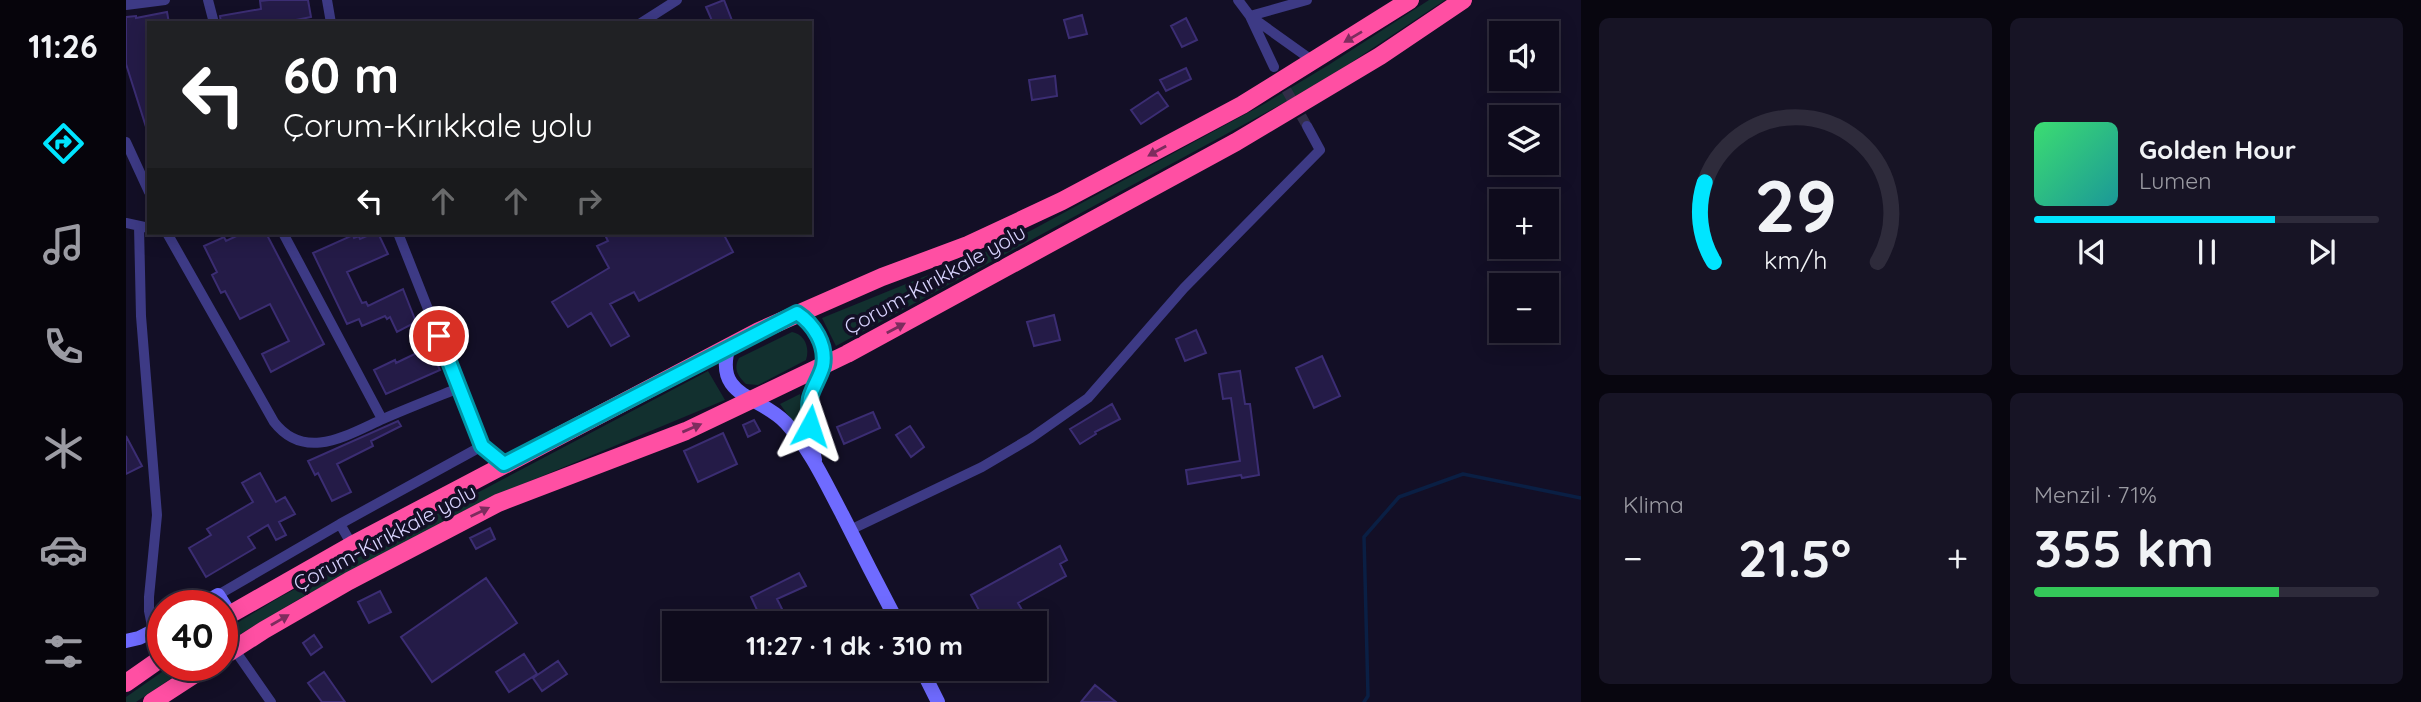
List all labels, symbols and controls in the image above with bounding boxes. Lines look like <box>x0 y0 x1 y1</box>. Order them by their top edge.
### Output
map controls <box>1489 21 1559 343</box>
button: sound <box>1489 21 1559 91</box>
text: 11:26 <box>28 26 98 66</box>
one-way arrow <box>1344 31 1363 44</box>
text: 60 m <box>283 44 399 105</box>
icon: left <box>168 49 259 140</box>
text: Çorum-Kırıkkale yolu <box>283 105 593 145</box>
button: layers <box>1489 105 1559 175</box>
icon: directions <box>39 119 88 168</box>
text: Golden Hour <box>2139 133 2296 166</box>
one-way arrow <box>1146 145 1166 157</box>
text: 29 <box>1754 160 1837 251</box>
text: Lumen <box>2139 166 2212 195</box>
icon: left <box>351 182 389 220</box>
icon: ahead <box>424 182 462 220</box>
icon: ahead <box>497 182 535 220</box>
icon: right <box>570 182 608 220</box>
button: + <box>1489 189 1559 259</box>
street label: Çorum-Kırıkkale yolu <box>839 218 1030 340</box>
icon: music <box>39 220 88 269</box>
icon: previous <box>2073 233 2111 271</box>
icon: pause <box>2188 233 2226 271</box>
icon: next <box>2303 233 2341 271</box>
text: km/h <box>1764 244 1827 275</box>
button: − <box>1489 273 1559 343</box>
pin <box>409 306 469 366</box>
icon: arrive <box>420 317 458 355</box>
icon: phone <box>39 322 88 371</box>
one-way arrow <box>886 322 905 334</box>
position arrow <box>773 389 847 463</box>
one-way arrow <box>681 422 702 433</box>
icon: climate <box>39 424 88 473</box>
street label: Çorum-Kırıkkale yolu <box>289 478 480 596</box>
text: Menzil · 71% <box>2034 480 2157 509</box>
text: Klima <box>1623 490 1684 519</box>
one-way arrow <box>470 507 490 518</box>
text: 355 km <box>2034 515 2214 580</box>
icon: car <box>39 525 88 574</box>
text: 21.5° <box>1738 525 1851 590</box>
text: − <box>1623 534 1643 582</box>
text: + <box>1947 534 1968 582</box>
speed limit sign: 40 <box>147 590 238 681</box>
one-way arrow <box>270 614 290 626</box>
icon: filters <box>39 627 88 676</box>
text: 11:27 · 1 dk · 310 m <box>746 629 963 662</box>

